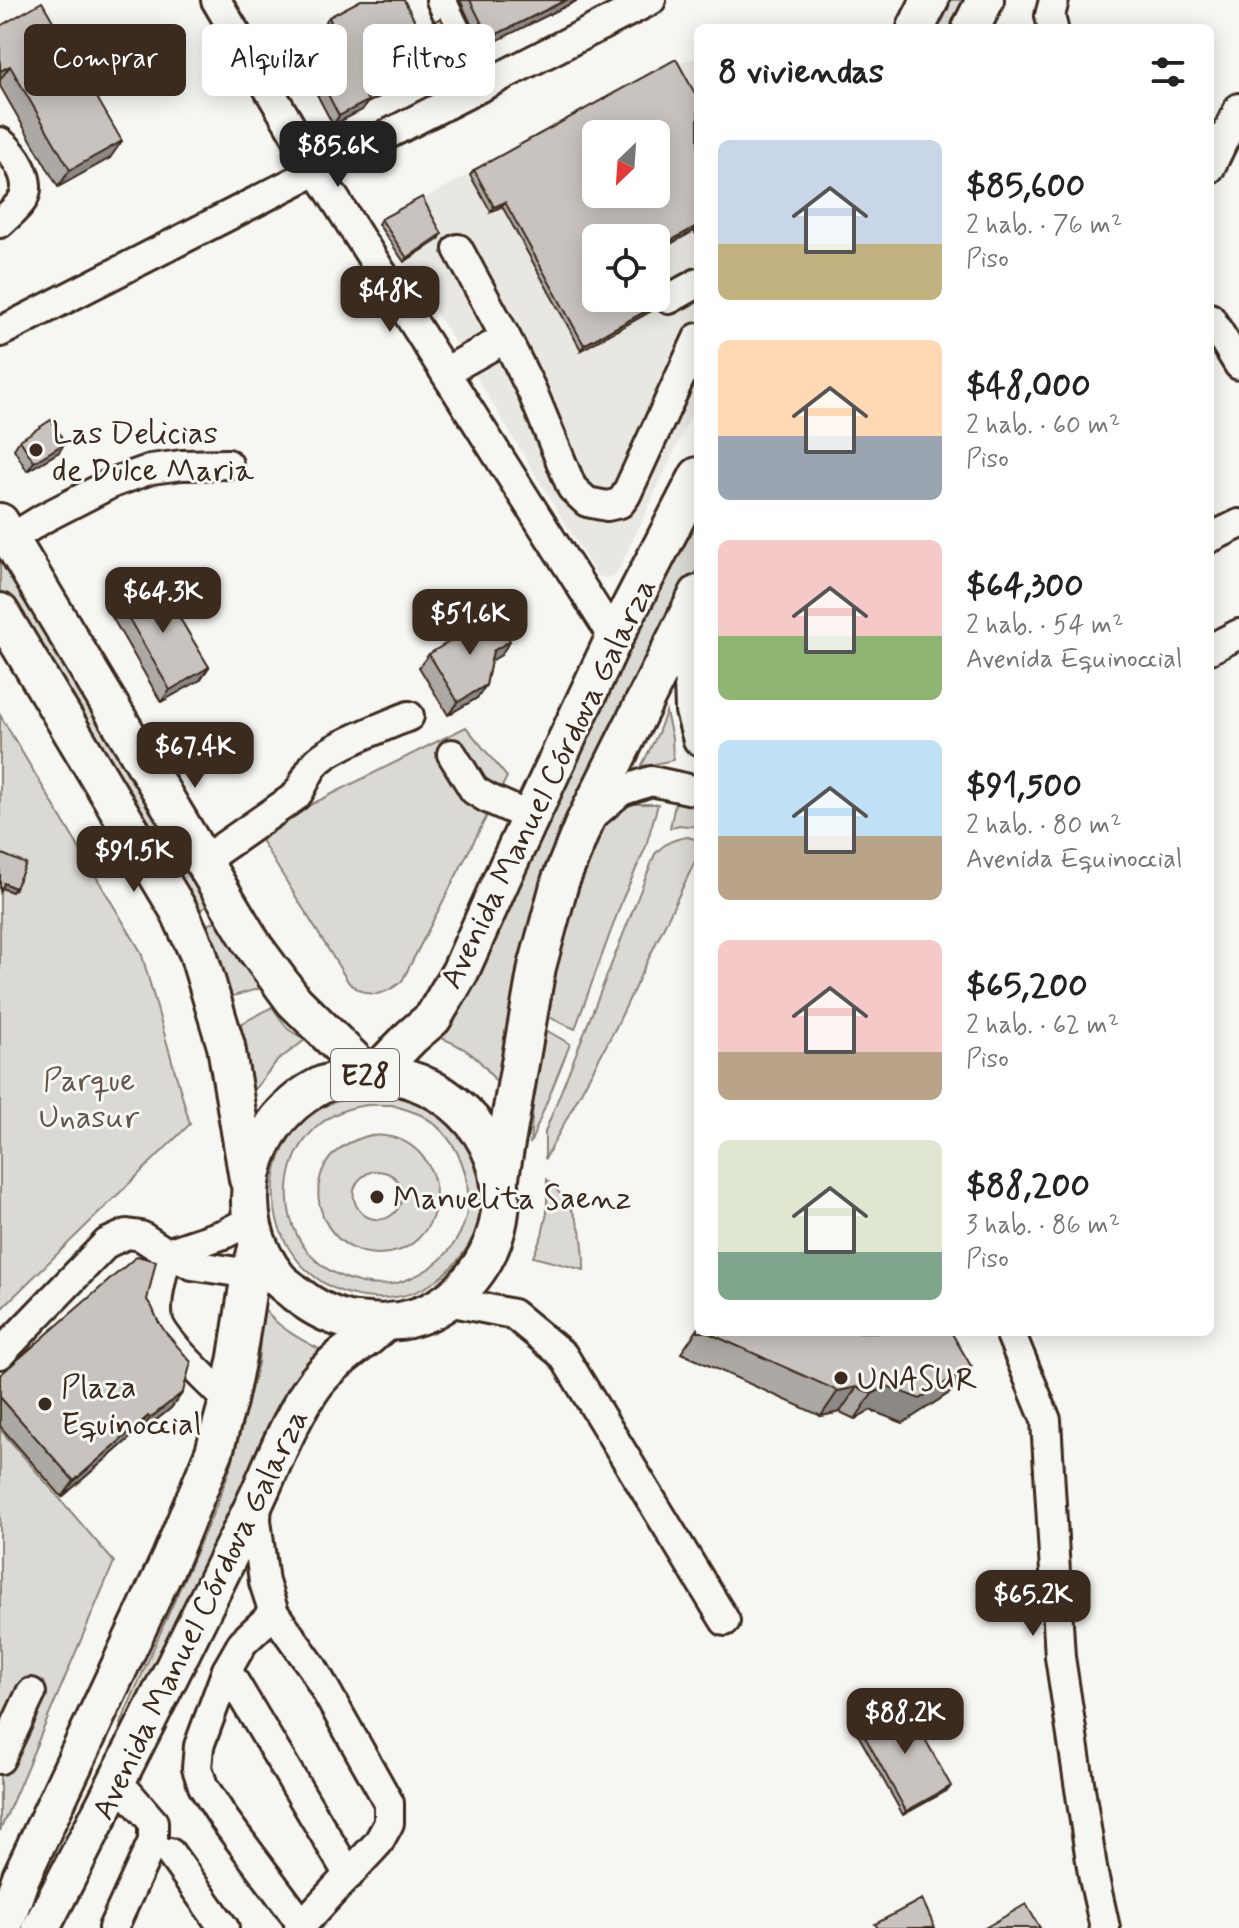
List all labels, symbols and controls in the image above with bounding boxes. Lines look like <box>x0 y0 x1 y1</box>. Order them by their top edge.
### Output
chip: Comprar <box>24 24 186 96</box>
chip: Alquilar <box>202 24 347 96</box>
chip: Filtros <box>363 24 495 96</box>
text: 8 viviendas <box>718 50 884 95</box>
icon: filters <box>1146 50 1190 94</box>
north arrow <box>582 120 670 208</box>
map controls <box>582 120 670 312</box>
pin: $85.6K <box>273 121 403 189</box>
text: $85.6K <box>298 130 378 164</box>
text: $85,600 <box>966 164 1085 209</box>
icon: home <box>782 172 878 268</box>
text: 2 hab. · 76 m² <box>966 209 1122 243</box>
button: locate <box>582 224 670 312</box>
text: Piso <box>966 243 1009 277</box>
pin: $48K <box>343 266 437 334</box>
text: $48K <box>358 275 422 309</box>
text: $48,000 <box>966 364 1091 409</box>
icon: home <box>782 372 878 468</box>
text: 2 hab. · 60 m² <box>966 409 1120 443</box>
place label: Las Delicias de Dulce Maria <box>52 413 255 492</box>
marker: Las Delicias de Dulce Maria <box>27 441 45 459</box>
text: Piso <box>966 443 1009 477</box>
text: $64,300 <box>966 564 1084 609</box>
pin: $64.3K <box>98 567 228 635</box>
street label: Avenida Manuel Córdova Galarza <box>431 571 667 996</box>
icon: home <box>782 572 878 668</box>
text: $64.3K <box>123 576 203 610</box>
pin: $51.6K <box>405 589 535 657</box>
text: $51.6K <box>430 598 510 632</box>
text: 2 hab. · 54 m² <box>966 609 1123 643</box>
text: Avenida Equinoccial <box>966 643 1182 677</box>
pin: $67.4K <box>130 722 260 790</box>
text: $67.4K <box>155 731 235 765</box>
text: $91,500 <box>966 764 1082 809</box>
icon: home <box>782 772 878 868</box>
text: 2 hab. · 80 m² <box>966 809 1122 843</box>
pin: $91.5K <box>69 826 199 894</box>
text: $91.5K <box>95 835 173 869</box>
text: Avenida Equinoccial <box>966 843 1182 877</box>
text: $65,200 <box>966 964 1088 1009</box>
icon: home <box>782 972 878 1068</box>
text: 2 hab. · 62 m² <box>966 1009 1119 1043</box>
text: Piso <box>966 1043 1009 1077</box>
road number: E28 <box>331 1049 399 1101</box>
park label: Parque Unasur <box>39 1060 139 1139</box>
text: $88,200 <box>966 1164 1090 1209</box>
icon: home <box>782 1172 878 1268</box>
place label: Manuelita Saenz <box>393 1178 632 1220</box>
marker: Manuelita Saenz <box>368 1188 386 1206</box>
text: 3 hab. · 86 m² <box>966 1209 1120 1243</box>
text: Piso <box>966 1243 1009 1277</box>
place label: UNASUR <box>857 1359 977 1401</box>
place label: Plaza Equinoccial <box>61 1367 202 1446</box>
marker: UNASUR <box>832 1369 850 1387</box>
marker: Plaza Equinoccial <box>36 1395 54 1413</box>
street label: Avenida Manuel Córdova Galarza <box>83 1402 319 1827</box>
pin: $65.2K <box>968 1570 1098 1638</box>
text: $65.2K <box>994 1579 1072 1613</box>
pin: $88.2K <box>840 1688 970 1756</box>
text: $88.2K <box>865 1697 945 1731</box>

